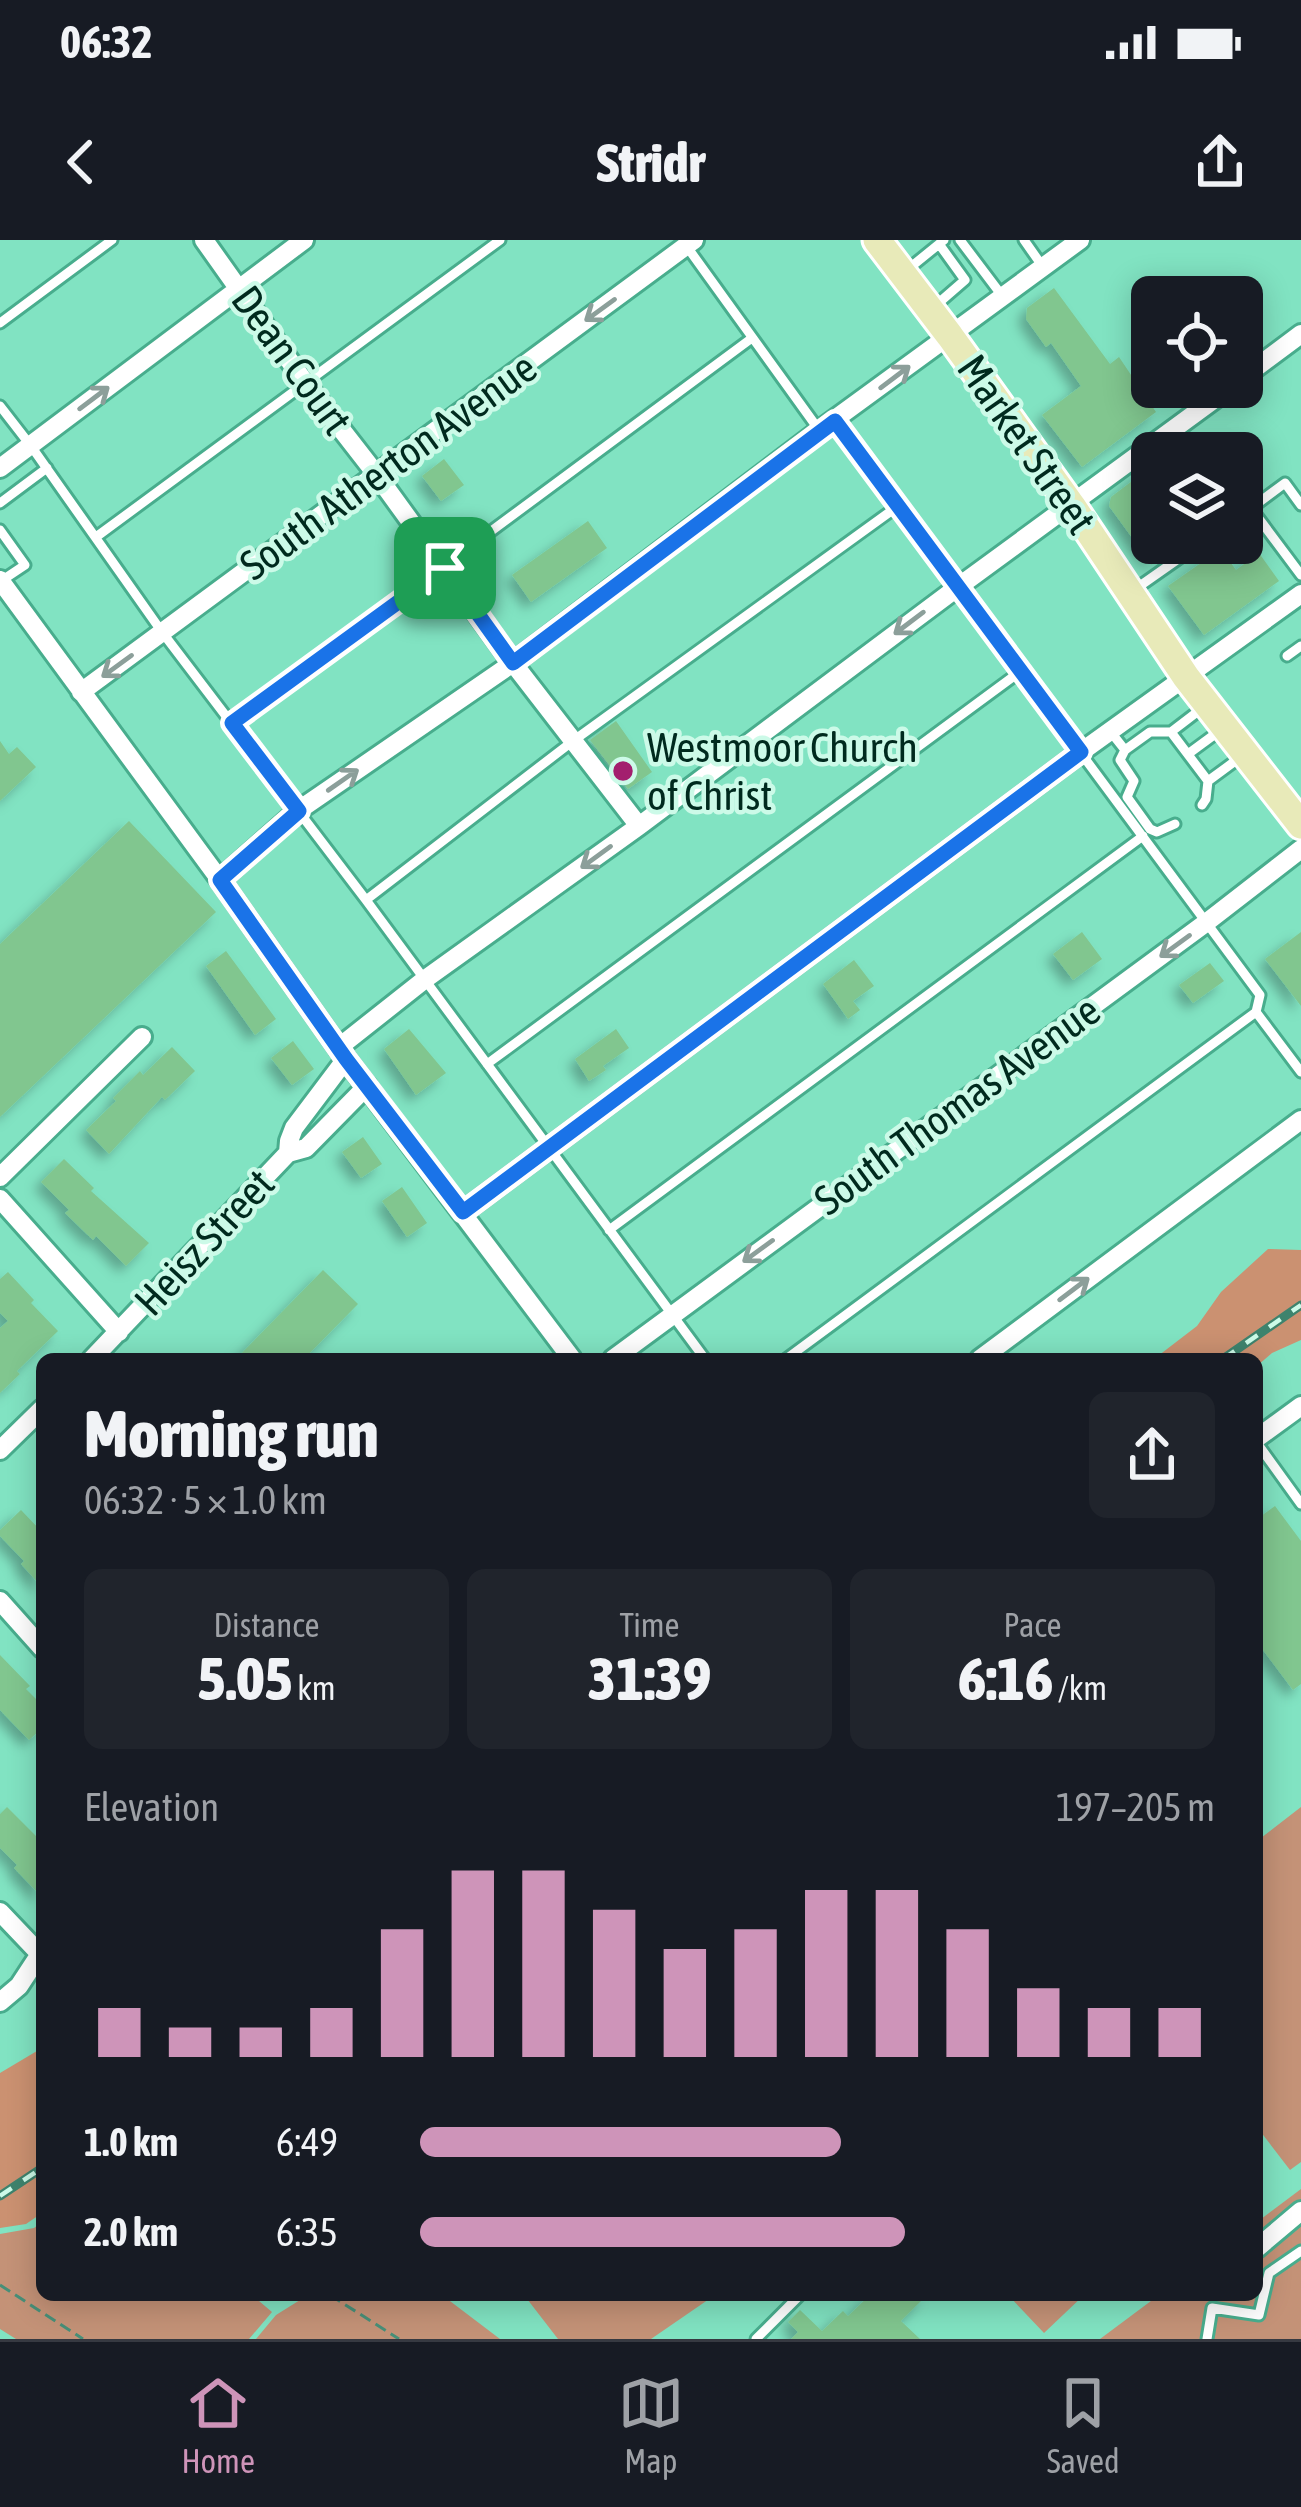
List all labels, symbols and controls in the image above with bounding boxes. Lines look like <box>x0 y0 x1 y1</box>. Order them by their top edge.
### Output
text: 06:32 <box>60 16 153 68</box>
icon: back <box>48 129 114 195</box>
icon: share <box>1187 129 1253 195</box>
text: Stridr <box>596 132 705 193</box>
map controls <box>1131 276 1263 564</box>
button: locate <box>1131 276 1263 408</box>
street label: Dean Court <box>222 277 362 443</box>
one-way arrow <box>584 296 617 322</box>
street label: South Atherton Avenue <box>231 343 545 589</box>
street label: Market Street <box>948 346 1106 542</box>
one-way arrow <box>878 364 911 390</box>
one-way arrow <box>77 386 110 412</box>
button: layers <box>1131 432 1263 564</box>
pin <box>394 517 496 619</box>
icon: arrive <box>412 535 478 601</box>
one-way arrow <box>893 610 926 636</box>
one-way arrow <box>101 652 134 678</box>
place label: Westmoor Church of Christ <box>647 723 918 819</box>
marker: Westmoor Church of Christ <box>610 758 636 784</box>
one-way arrow <box>325 768 359 793</box>
one-way arrow <box>580 844 613 869</box>
one-way arrow <box>1159 932 1192 958</box>
street label: South Thomas Avenue <box>805 986 1109 1224</box>
street label: Heisz Street <box>125 1159 283 1325</box>
one-way arrow <box>742 1237 775 1263</box>
one-way arrow <box>1057 1277 1090 1303</box>
button: share <box>1089 1392 1215 1518</box>
text: Morning run <box>84 1395 379 1471</box>
text: 06:32 · 5 × 1.0 km <box>84 1478 327 1522</box>
text: Distance <box>214 1606 319 1644</box>
text: Time <box>619 1606 680 1644</box>
text: Pace <box>1003 1606 1062 1644</box>
text: 5.05 <box>197 1644 293 1713</box>
text: 31:39 <box>588 1644 711 1713</box>
text: 6:16 <box>958 1644 1053 1713</box>
text: km <box>293 1669 336 1707</box>
text: /km <box>1053 1669 1107 1707</box>
text: Elevation <box>84 1785 219 1829</box>
text: 197–205 m <box>1056 1785 1215 1829</box>
text: 1.0 km <box>84 2120 178 2164</box>
text: 6:49 <box>276 2120 338 2164</box>
text: 2.0 km <box>84 2210 178 2254</box>
text: 6:35 <box>276 2210 338 2254</box>
tab: Home <box>181 2370 255 2480</box>
tab: Map <box>618 2370 684 2480</box>
tab: Saved <box>1047 2370 1120 2480</box>

